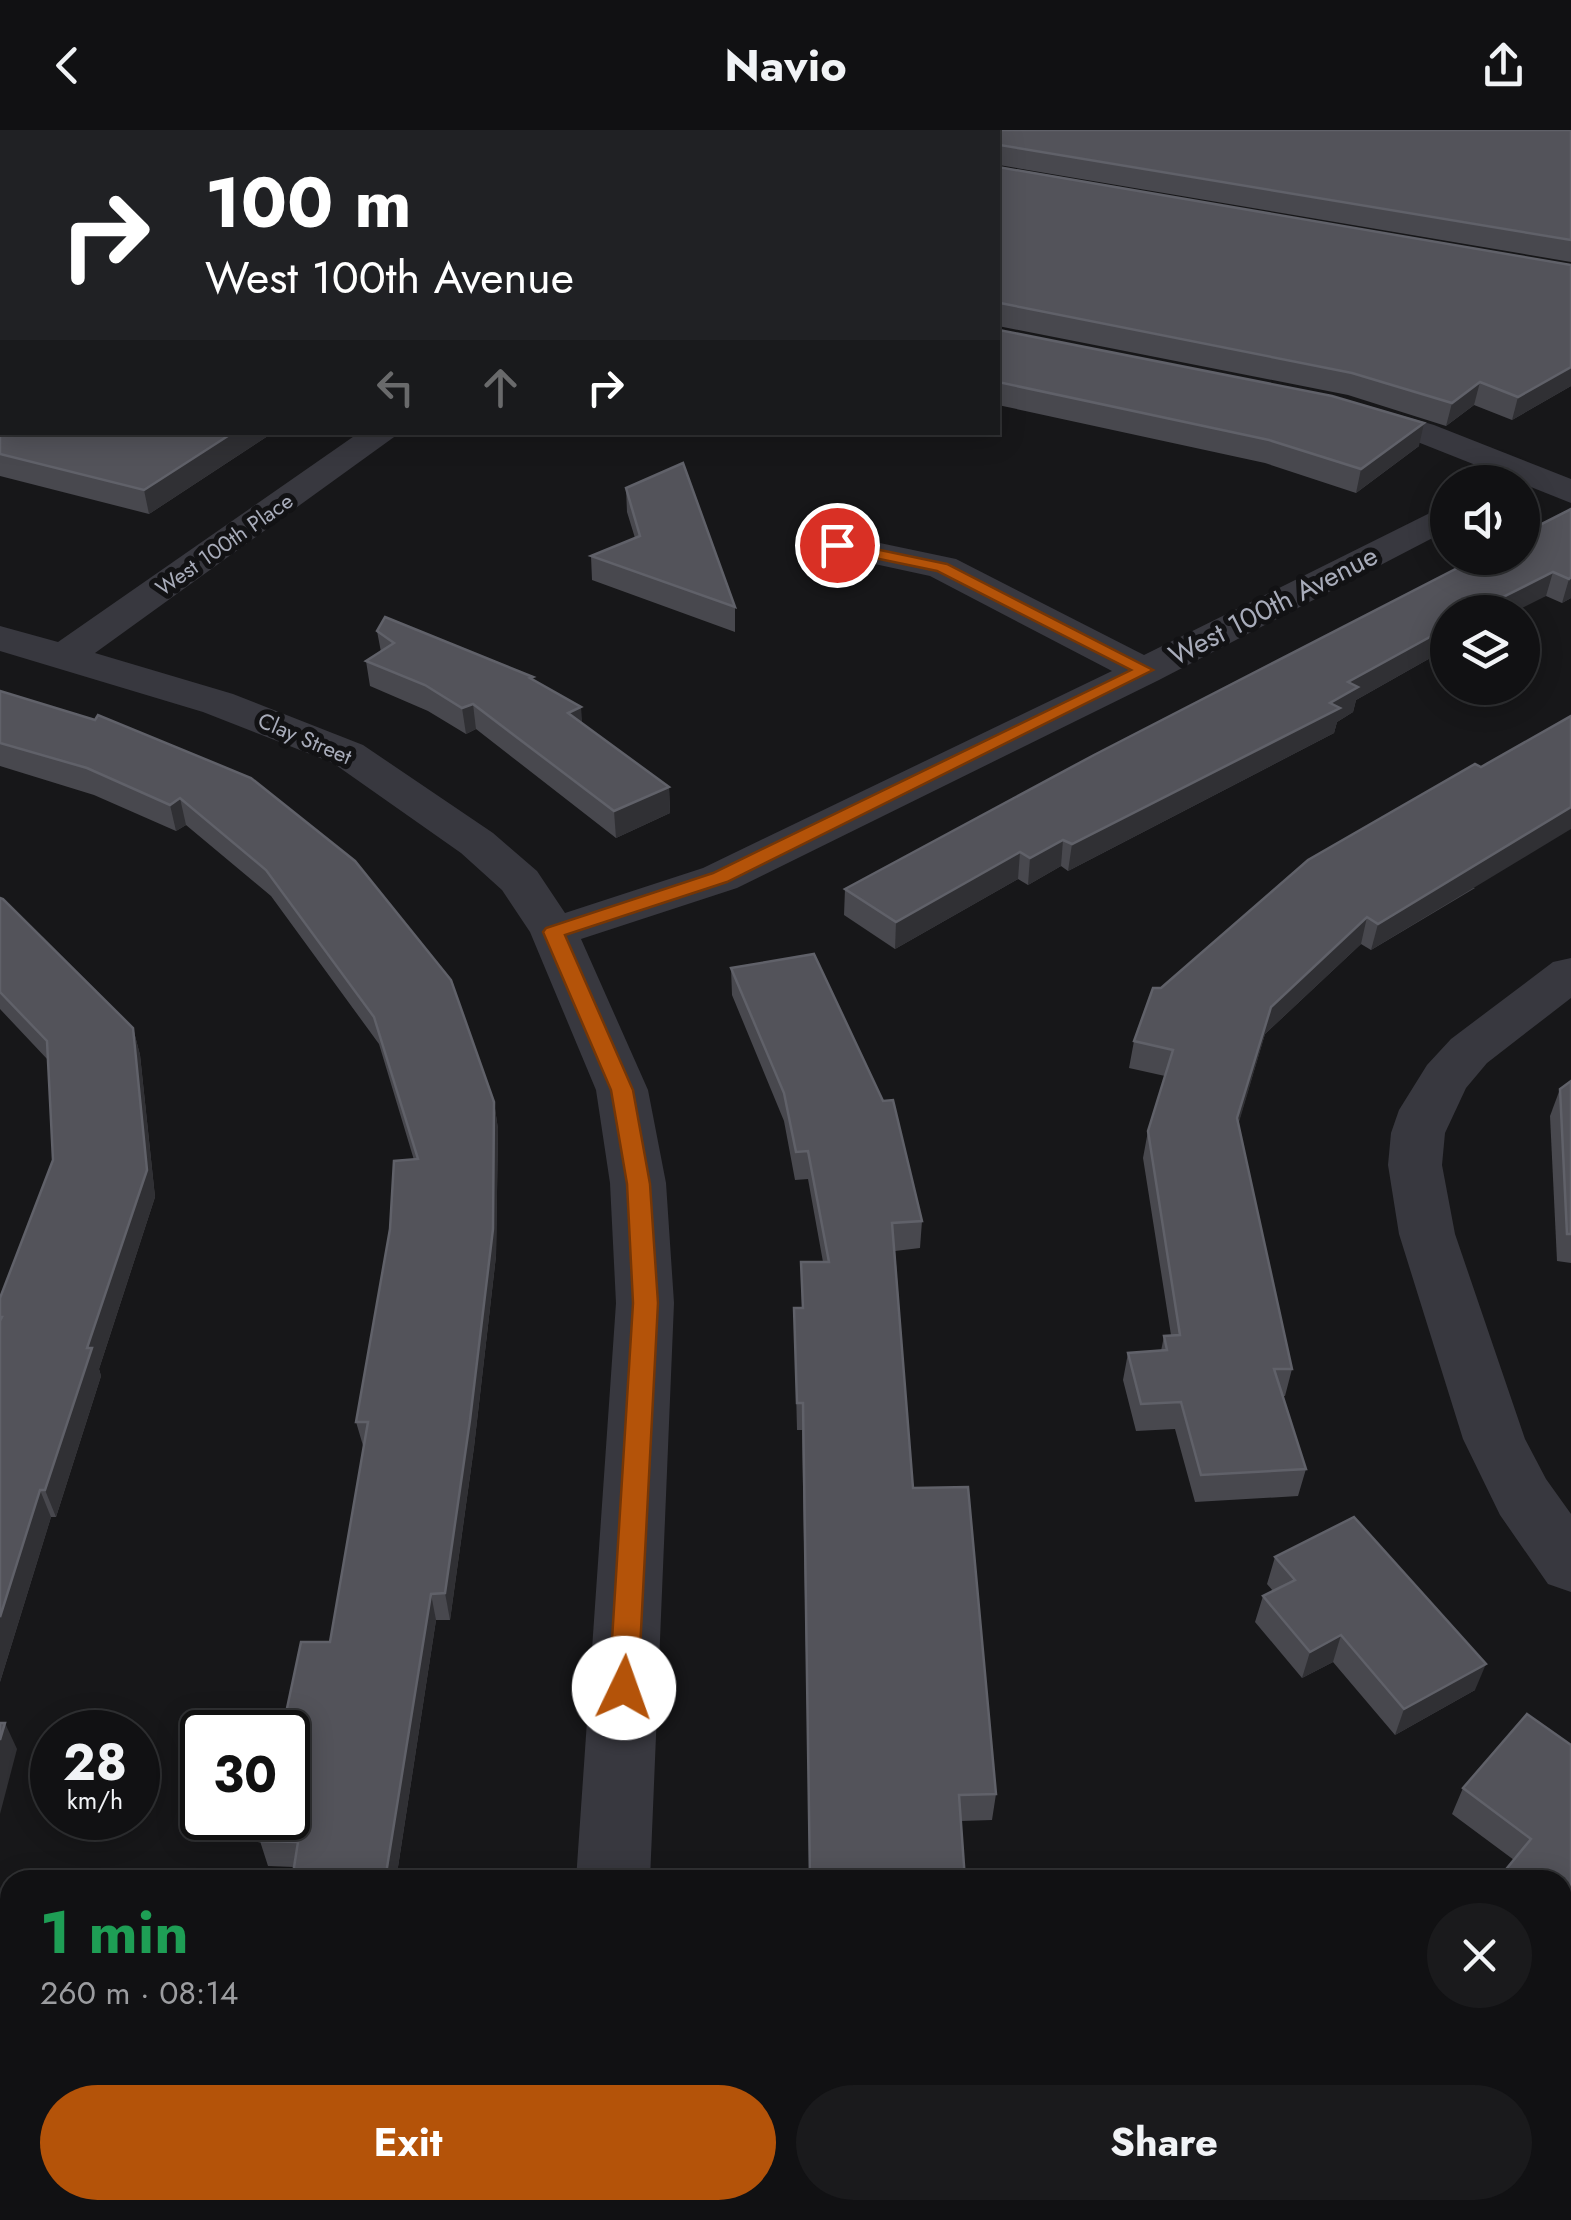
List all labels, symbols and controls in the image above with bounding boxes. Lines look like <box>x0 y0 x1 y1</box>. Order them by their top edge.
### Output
text: Navio <box>724 33 847 98</box>
icon: back <box>40 38 95 93</box>
icon: share <box>1476 38 1531 93</box>
text: 100 m <box>205 152 412 253</box>
icon: right <box>40 170 170 300</box>
text: West 100th Avenue <box>205 245 574 310</box>
icon: left <box>368 360 423 415</box>
icon: ahead <box>473 360 528 415</box>
icon: right <box>578 360 633 415</box>
map controls <box>1430 465 1540 705</box>
button: sound <box>1430 465 1540 575</box>
street label: West 100th Place <box>149 485 299 603</box>
pin <box>795 503 880 588</box>
icon: arrive <box>810 518 865 573</box>
street label: West 100th Avenue <box>1162 535 1385 676</box>
button: layers <box>1430 595 1540 705</box>
street label: Clay Street <box>253 704 358 772</box>
position arrow <box>572 1636 676 1740</box>
speed limit sign: 30 <box>180 1710 310 1840</box>
text: 28 <box>63 1726 127 1799</box>
text: km/h <box>67 1782 123 1818</box>
text: 1 min <box>40 1889 189 1976</box>
button: close <box>1427 1903 1532 2008</box>
text: 260 m · 08:14 <box>40 1970 239 2016</box>
button: Exit <box>40 2085 776 2200</box>
button: Share <box>796 2085 1532 2200</box>

